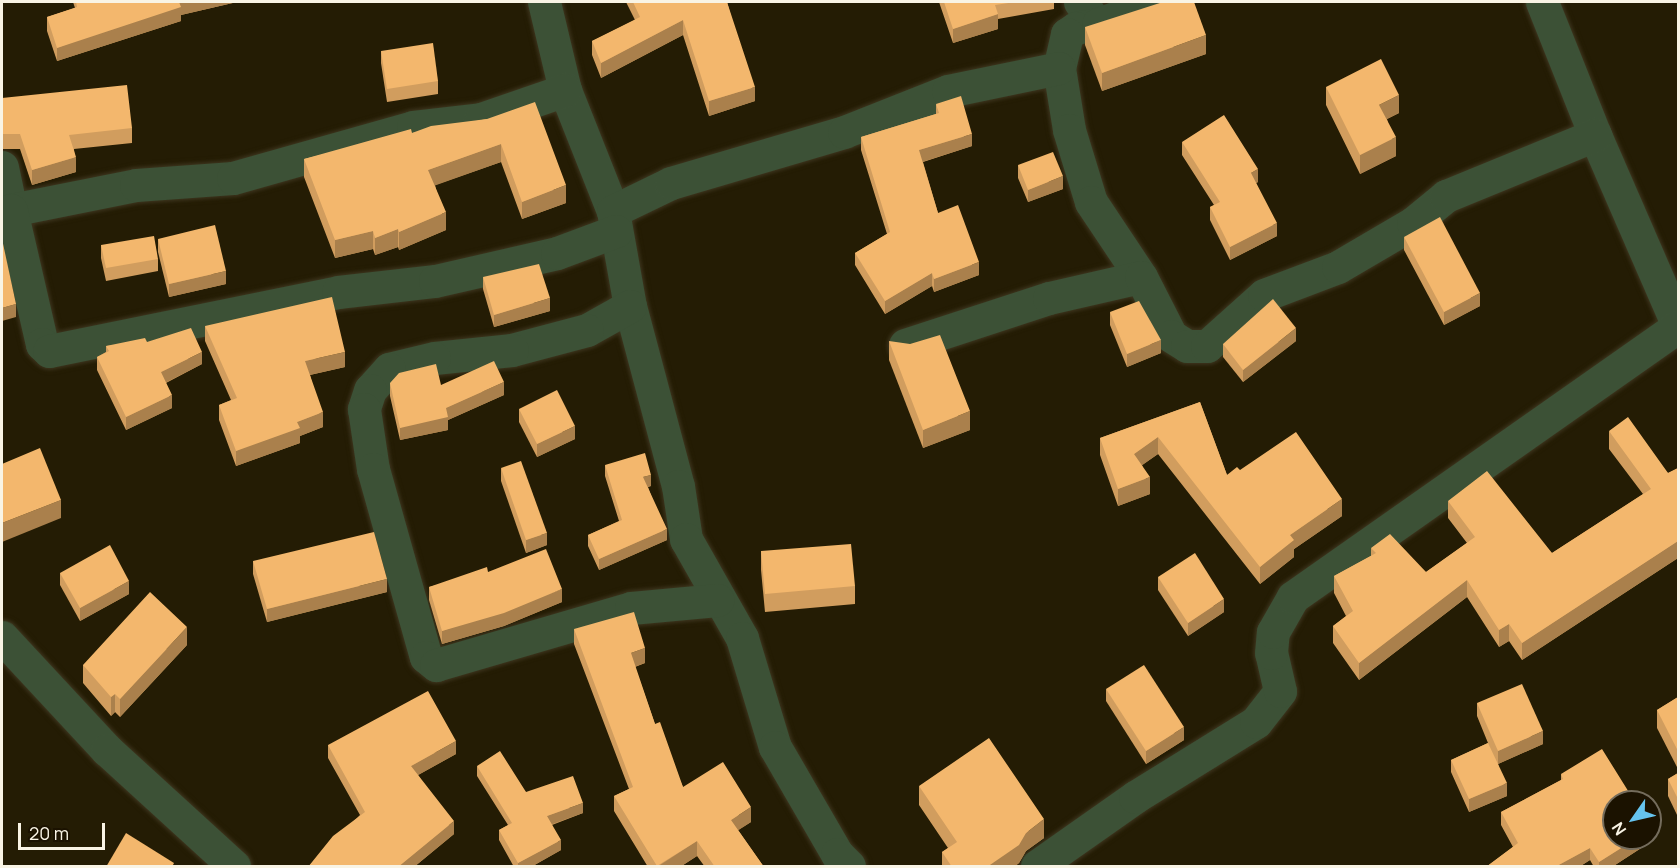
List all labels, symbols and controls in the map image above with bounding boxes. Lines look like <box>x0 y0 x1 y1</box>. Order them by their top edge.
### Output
north arrow <box>1602 790 1662 850</box>
scale bar <box>21 811 108 849</box>
text: N <box>1606 818 1631 840</box>
text: 20 m <box>29 821 69 845</box>

